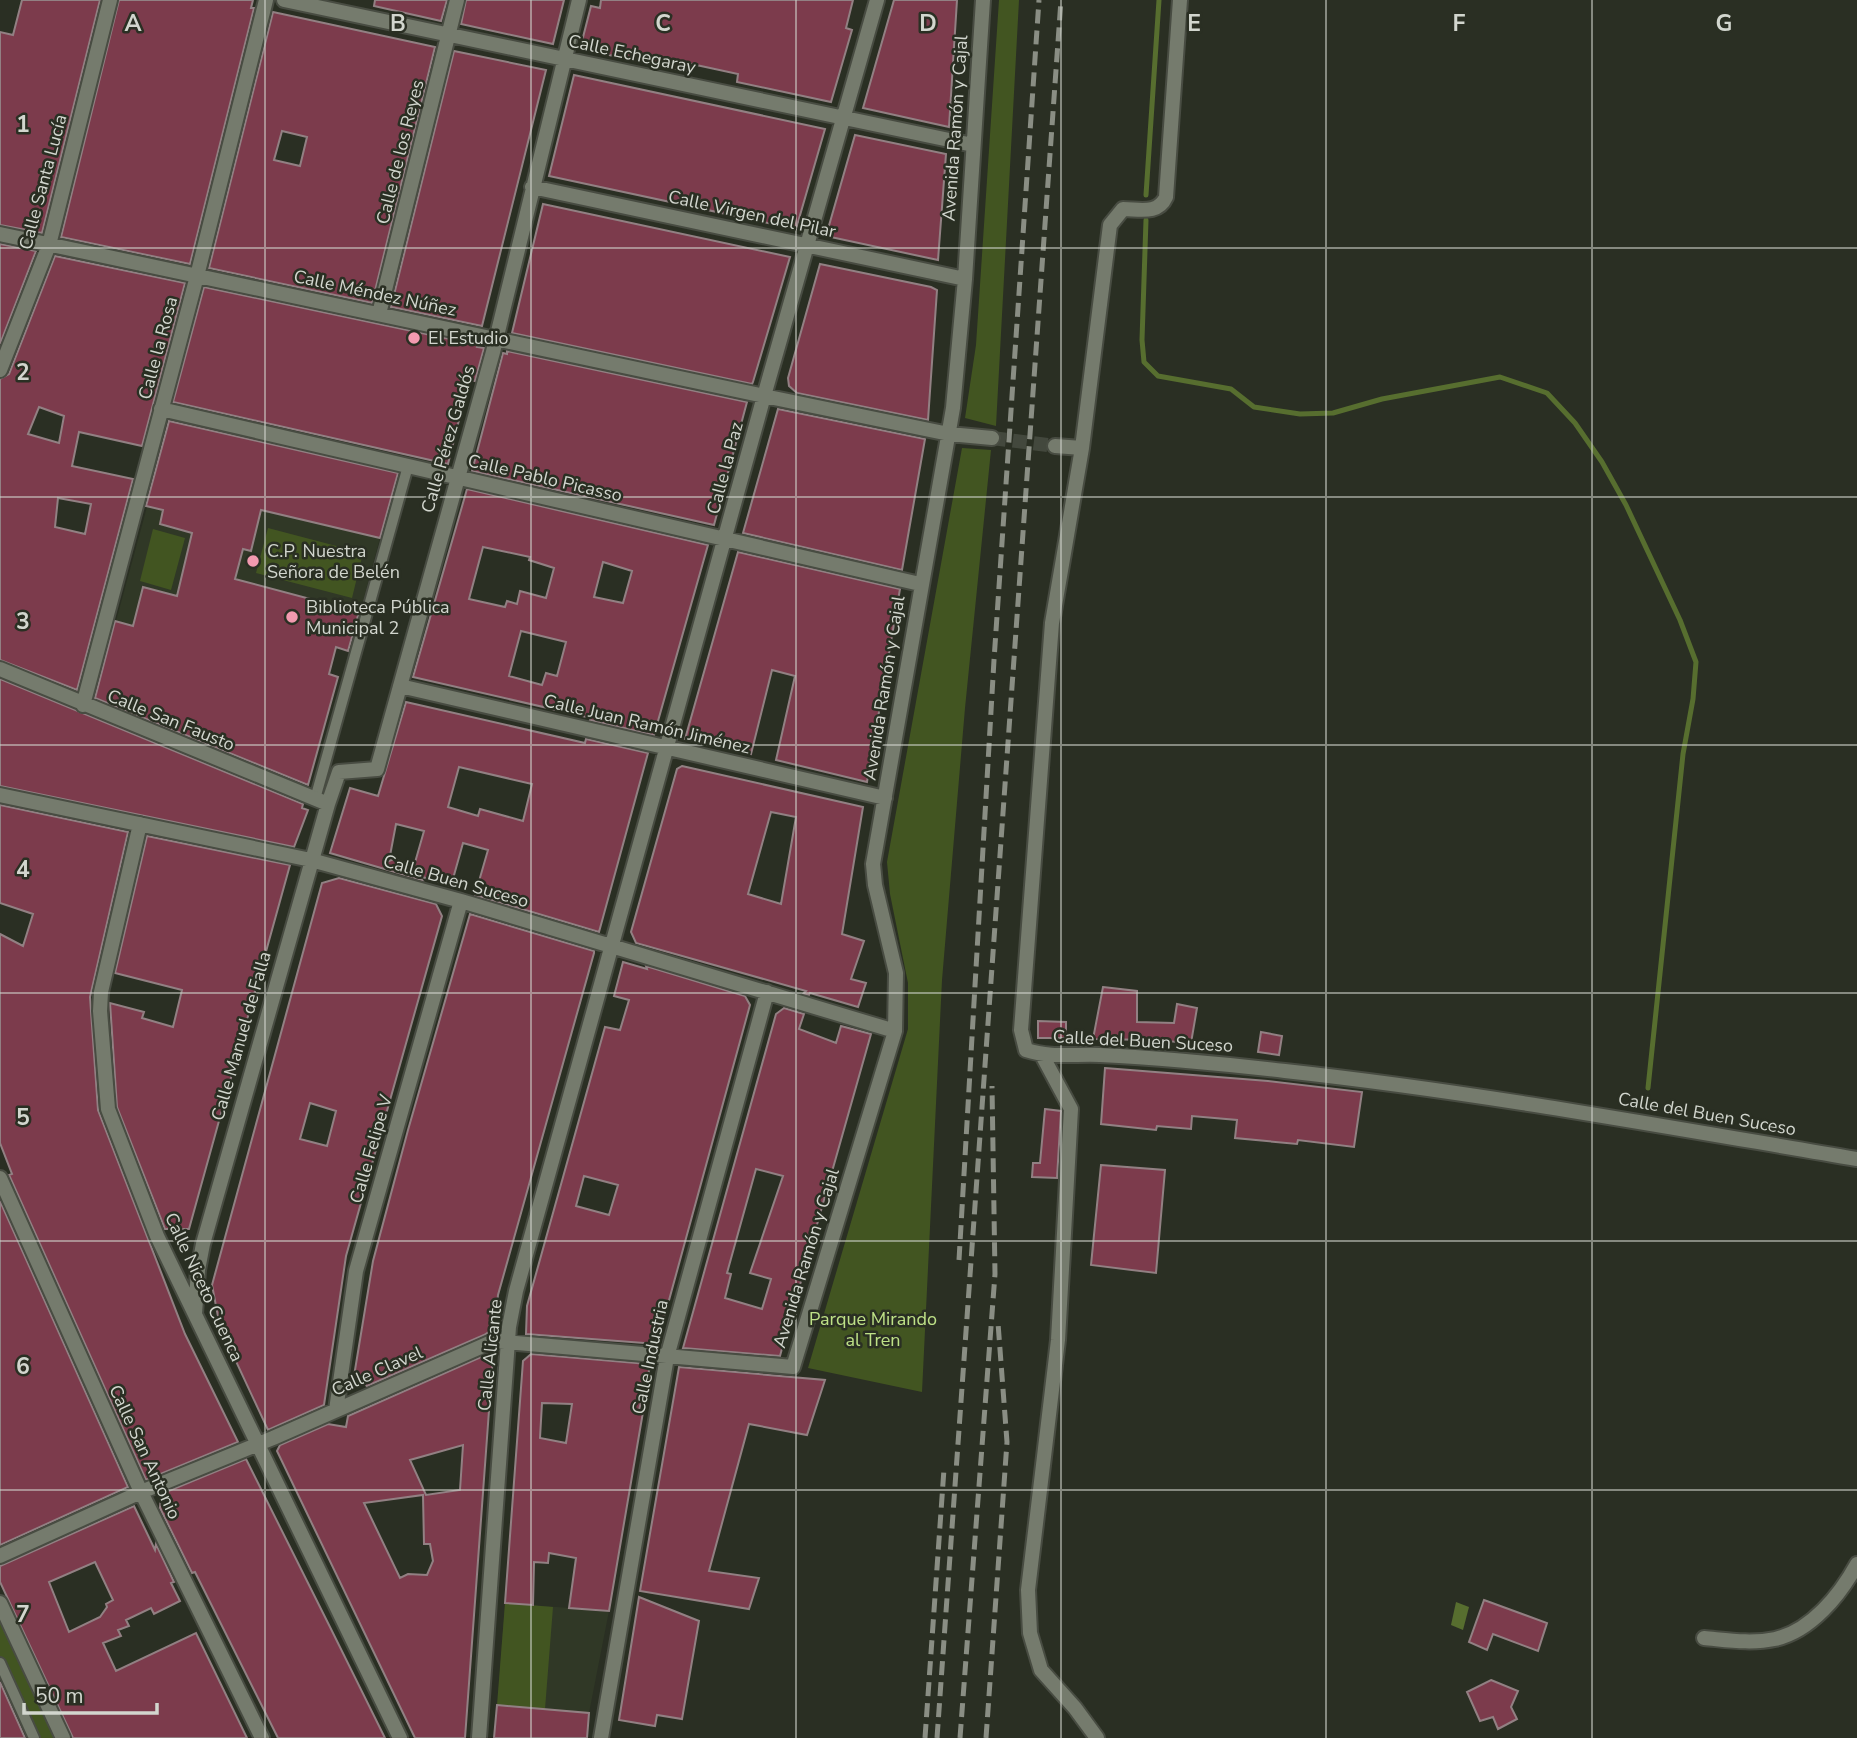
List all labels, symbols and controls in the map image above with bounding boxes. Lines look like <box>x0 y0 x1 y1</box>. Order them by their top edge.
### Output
text: A <box>124 8 142 39</box>
text: B <box>390 8 406 39</box>
text: C <box>655 8 671 39</box>
text: D <box>919 8 937 39</box>
text: E <box>1187 8 1201 39</box>
text: F <box>1453 8 1466 39</box>
text: G <box>1716 8 1732 39</box>
street label: Calle Echegaray <box>566 29 699 79</box>
street label: Avenida Ramón y Cajal <box>937 33 974 222</box>
street label: Calle de los Reyes <box>370 77 430 227</box>
text: 1 <box>16 109 30 140</box>
street label: Calle Santa Lucía <box>13 112 73 252</box>
street label: Calle Virgen del Pilar <box>666 184 839 244</box>
street label: Calle Méndez Núñez <box>291 264 459 322</box>
street label: Calle la Rosa <box>133 294 183 402</box>
place label: El Estudio <box>428 326 508 350</box>
marker: El Estudio <box>406 330 422 346</box>
text: 2 <box>16 357 30 388</box>
street label: Calle Pérez Galdós <box>415 362 481 516</box>
street label: Calle la Paz <box>701 419 749 517</box>
street label: Calle Pablo Picasso <box>465 449 625 507</box>
place label: C.P. Nuestra Señora de Belén <box>267 539 400 584</box>
marker: C.P. Nuestra Señora de Belén <box>245 553 261 569</box>
street label: Avenida Ramón y Cajal <box>858 593 911 782</box>
place label: Biblioteca Pública Municipal 2 <box>306 595 450 640</box>
text: 3 <box>16 606 30 637</box>
marker: Biblioteca Pública Municipal 2 <box>284 609 300 625</box>
street label: Calle San Fausto <box>104 683 238 757</box>
street label: Calle Juan Ramón Jiménez <box>541 689 753 759</box>
street label: Calle Buen Suceso <box>380 849 532 913</box>
text: 4 <box>16 854 30 885</box>
street label: Calle Manuel de Falla <box>205 949 277 1123</box>
street label: Calle del Buen Suceso <box>1052 1024 1234 1058</box>
street label: Calle del Buen Suceso <box>1616 1087 1798 1141</box>
street label: Calle Felipe V <box>344 1091 398 1206</box>
text: 5 <box>16 1102 30 1133</box>
street label: Avenida Ramón y Cajal <box>767 1165 845 1351</box>
street label: Calle Niceto Cuenca <box>159 1209 249 1365</box>
street label: Calle Industria <box>626 1297 674 1417</box>
street label: Calle Alicante <box>472 1298 508 1412</box>
park label: Parque Mirando al Tren <box>809 1307 937 1352</box>
street label: Calle Clavel <box>328 1340 427 1402</box>
text: 6 <box>16 1351 30 1382</box>
street label: Calle San Antonio <box>103 1381 187 1523</box>
text: 7 <box>16 1599 30 1630</box>
scale bar <box>24 1672 158 1716</box>
text: 50 m <box>35 1682 84 1710</box>

